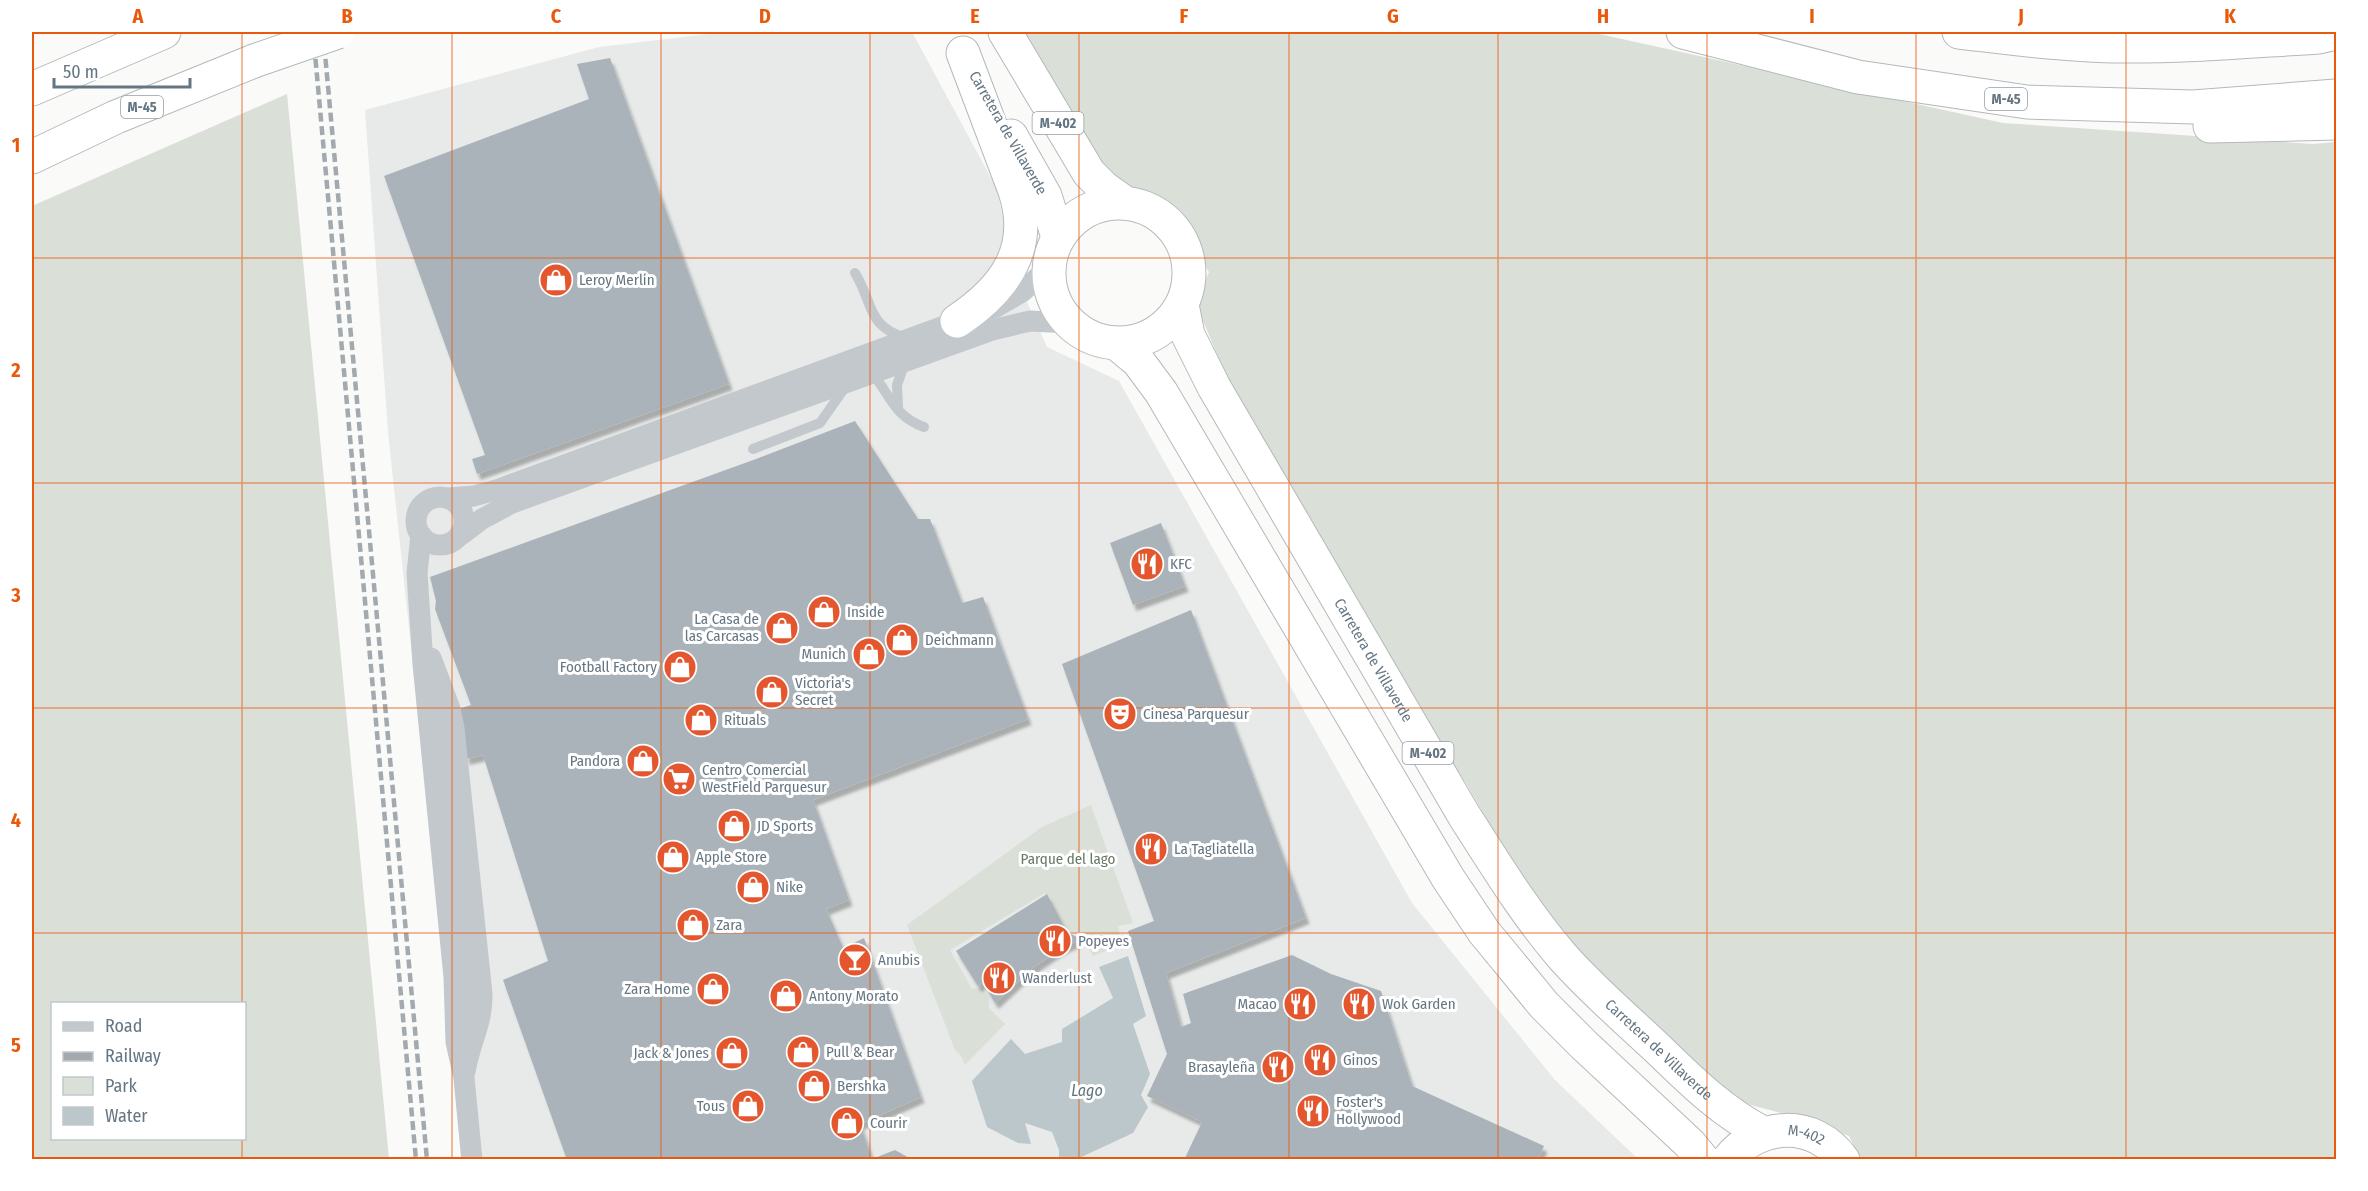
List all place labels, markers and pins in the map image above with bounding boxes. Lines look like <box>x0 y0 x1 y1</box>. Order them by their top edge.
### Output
shop icon: Leroy Merlin <box>538 262 574 298</box>
place label: Leroy Merlin <box>579 271 655 289</box>
restaurant icon: KFC <box>1129 546 1165 582</box>
place label: KFC <box>1170 555 1192 573</box>
shop icon: Inside <box>806 594 842 630</box>
place label: Inside <box>847 603 884 621</box>
place label: La Casa de las Carcasas <box>685 610 759 645</box>
shop icon: La Casa de las Carcasas <box>764 610 800 646</box>
shop icon: Deichmann <box>884 622 920 658</box>
place label: Deichmann <box>925 631 994 649</box>
shop icon: Munich <box>851 636 887 672</box>
place label: Munich <box>801 645 846 663</box>
shop icon: Football Factory <box>662 649 698 685</box>
place label: Football Factory <box>560 658 657 676</box>
shop icon: Victoria's Secret <box>754 674 790 710</box>
place label: Victoria's Secret <box>795 674 851 709</box>
theatre icon: Cinesa Parquesur <box>1102 696 1138 732</box>
shop icon: Rituals <box>683 702 719 738</box>
place label: Cinesa Parquesur <box>1143 705 1250 723</box>
place label: Rituals <box>724 711 766 729</box>
shop icon: Pandora <box>625 743 661 779</box>
place label: Pandora <box>570 752 620 770</box>
supermarket icon: Centro Comercial WestField Parquesur <box>661 761 697 797</box>
place label: Centro Comercial WestField Parquesur <box>702 761 827 796</box>
shop icon: JD Sports <box>716 808 752 844</box>
place label: JD Sports <box>757 817 813 835</box>
restaurant icon: La Tagliatella <box>1133 831 1169 867</box>
shop icon: Apple Store <box>655 839 691 875</box>
place label: La Tagliatella <box>1174 840 1254 858</box>
place label: Apple Store <box>696 848 767 866</box>
shop icon: Nike <box>735 869 771 905</box>
place label: Nike <box>776 878 803 896</box>
shop icon: Zara <box>675 907 711 943</box>
place label: Zara <box>716 916 742 934</box>
restaurant icon: Popeyes <box>1037 923 1073 959</box>
place label: Popeyes <box>1078 932 1129 950</box>
bar icon: Anubis <box>837 942 873 978</box>
place label: Anubis <box>878 951 920 969</box>
restaurant icon: Wanderlust <box>981 960 1017 996</box>
place label: Wanderlust <box>1022 969 1092 987</box>
shop icon: Zara Home <box>695 971 731 1007</box>
shop icon: Antony Morato <box>768 978 804 1014</box>
place label: Zara Home <box>624 980 690 998</box>
restaurant icon: Macao <box>1282 986 1318 1022</box>
restaurant icon: Wok Garden <box>1341 986 1377 1022</box>
place label: Antony Morato <box>809 987 899 1005</box>
place label: Macao <box>1237 995 1277 1013</box>
place label: Wok Garden <box>1382 995 1456 1013</box>
shop icon: Pull & Bear <box>785 1034 821 1070</box>
shop icon: Jack & Jones <box>714 1035 750 1071</box>
restaurant icon: Ginos <box>1302 1042 1338 1078</box>
place label: Pull & Bear <box>826 1043 895 1061</box>
place label: Jack & Jones <box>633 1044 709 1062</box>
restaurant icon: Brasayleña <box>1260 1049 1296 1085</box>
place label: Ginos <box>1343 1051 1378 1069</box>
place label: Brasayleña <box>1188 1058 1255 1076</box>
shop icon: Bershka <box>796 1068 832 1104</box>
place label: Bershka <box>837 1077 886 1095</box>
shop icon: Tous <box>730 1088 766 1124</box>
restaurant icon: Foster's Hollywood <box>1295 1093 1331 1129</box>
place label: Foster's Hollywood <box>1336 1093 1401 1128</box>
place label: Tous <box>697 1097 725 1115</box>
shop icon: Courir <box>829 1105 865 1141</box>
place label: Courir <box>870 1114 908 1132</box>

